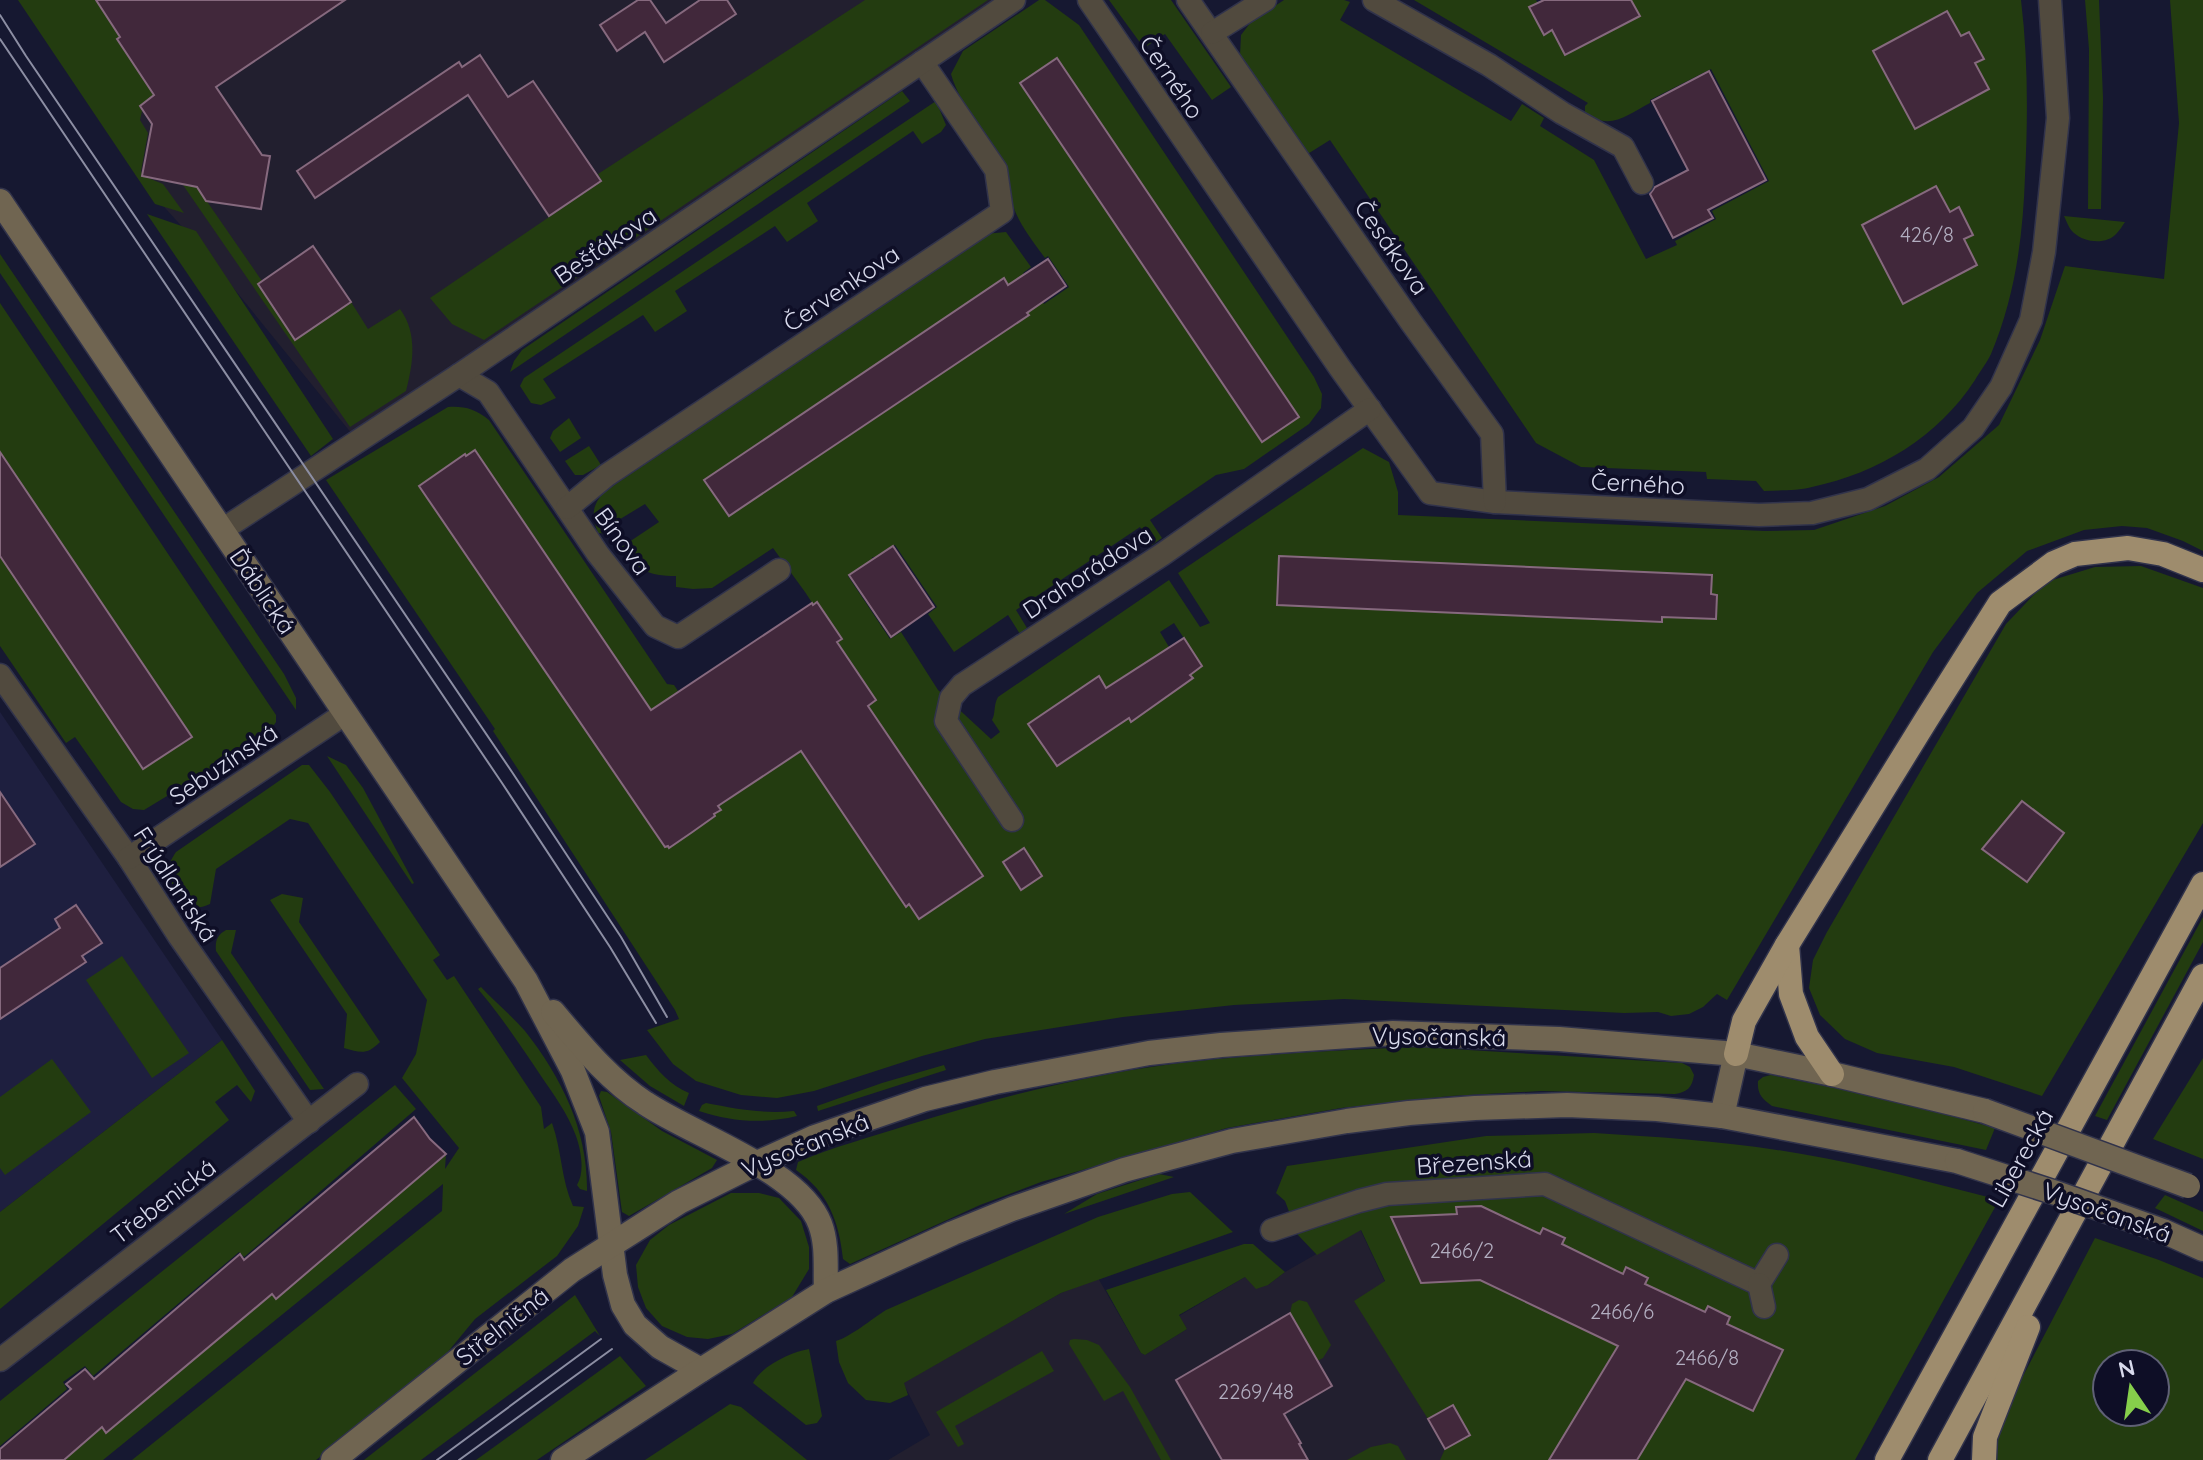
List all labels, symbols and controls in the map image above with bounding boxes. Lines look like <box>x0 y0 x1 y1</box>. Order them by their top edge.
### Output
street label: Černého <box>1133 30 1211 124</box>
street label: Česákova <box>1348 194 1436 300</box>
street label: Bešťákova <box>548 200 662 290</box>
house number: 426/8 <box>1900 222 1954 247</box>
street label: Červenkova <box>777 238 905 338</box>
street label: Černého <box>1590 466 1686 500</box>
street label: Bínova <box>588 501 658 581</box>
street label: Drahorádova <box>1017 519 1157 625</box>
street label: Ďáblická <box>224 543 302 639</box>
street label: Sebuzínská <box>163 717 283 811</box>
street label: Frýdlantská <box>128 821 224 947</box>
street label: Vysočanská <box>1371 1020 1507 1052</box>
street label: Liberecká <box>1981 1103 2059 1213</box>
street label: Vysočanská <box>737 1106 873 1184</box>
street label: Březenská <box>1415 1143 1533 1181</box>
street label: Třebenická <box>104 1152 222 1250</box>
street label: Vysočanská <box>2039 1175 2175 1249</box>
house number: 2466/2 <box>1430 1238 1494 1263</box>
street label: Střelničná <box>449 1280 555 1372</box>
house number: 2466/6 <box>1590 1299 1654 1324</box>
house number: 2466/8 <box>1675 1345 1739 1370</box>
north arrow <box>2091 1348 2171 1428</box>
text: N <box>2115 1353 2138 1384</box>
house number: 2269/48 <box>1218 1379 1294 1404</box>

